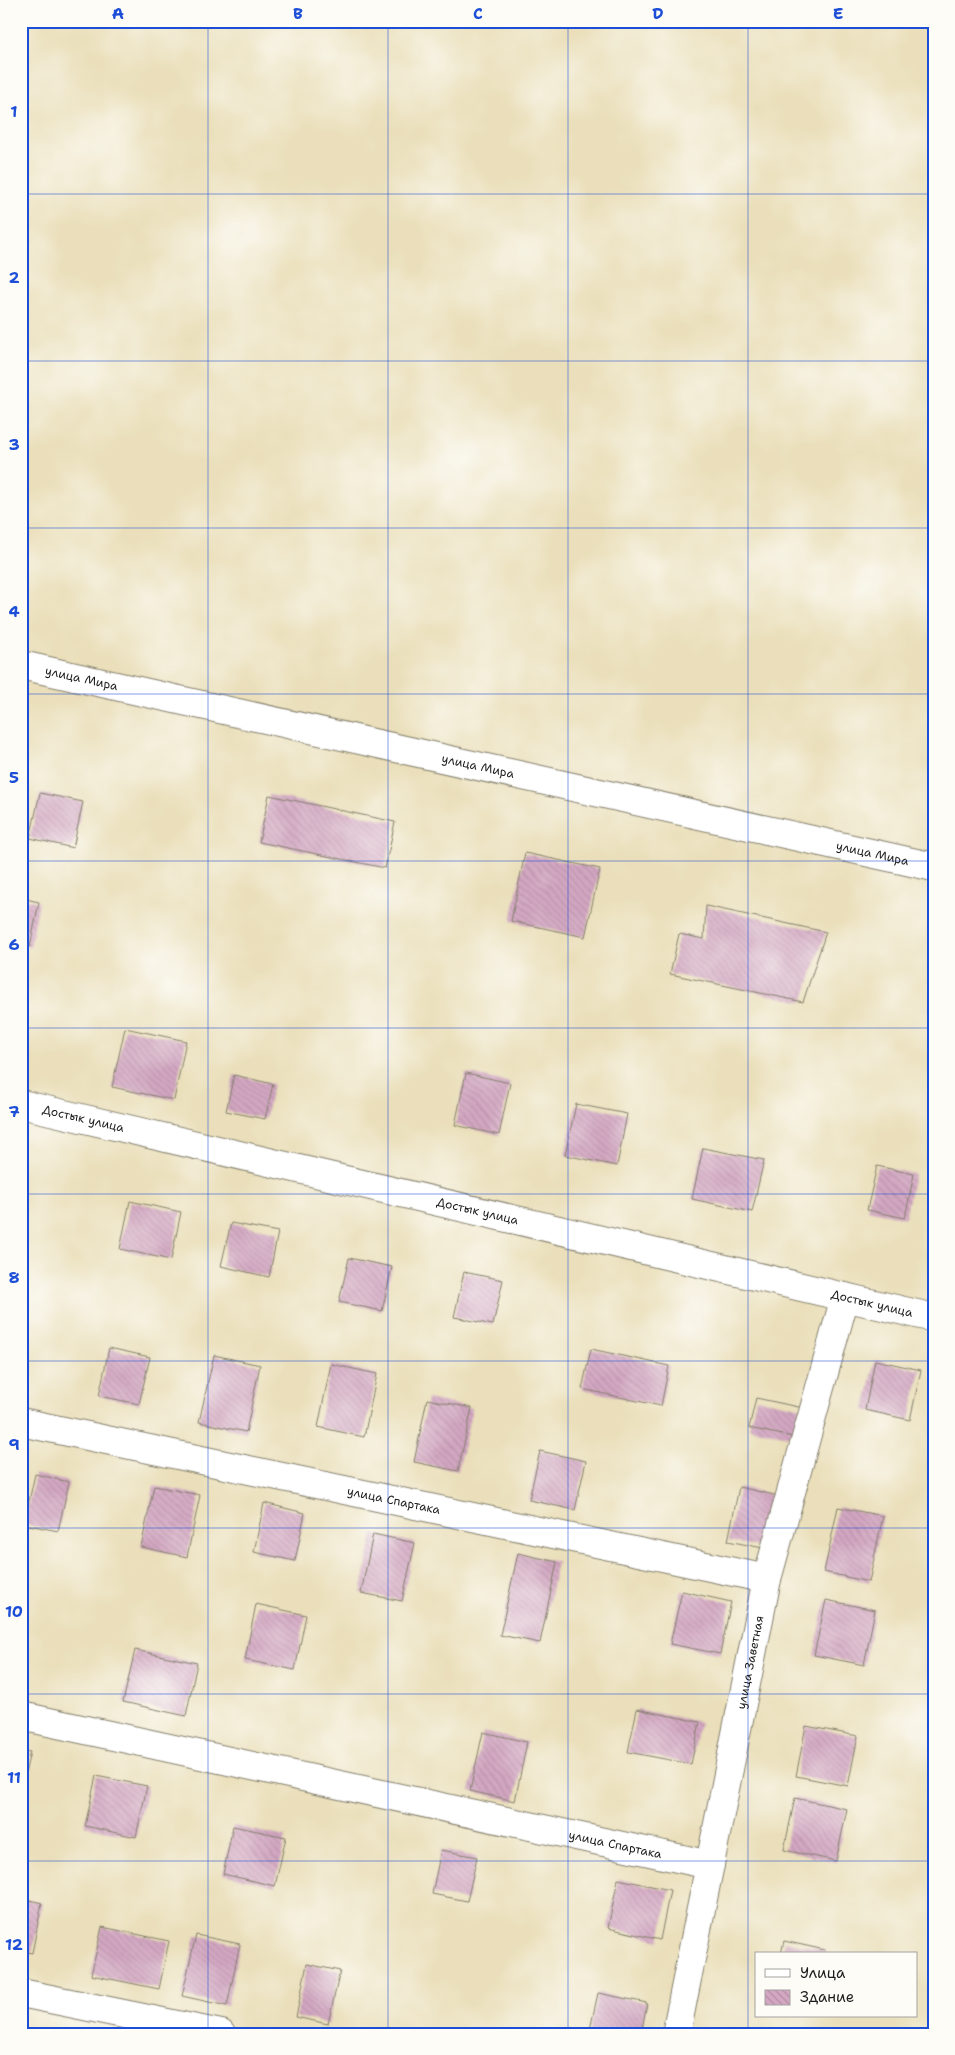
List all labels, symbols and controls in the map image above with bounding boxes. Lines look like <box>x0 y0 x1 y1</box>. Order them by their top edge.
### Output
text: A <box>112 3 124 24</box>
text: B <box>293 3 303 24</box>
text: C <box>473 3 483 24</box>
text: D <box>652 3 664 24</box>
text: E <box>833 3 843 24</box>
text: 1 <box>10 101 18 122</box>
text: 2 <box>8 267 20 288</box>
text: 3 <box>8 434 20 455</box>
text: 4 <box>8 601 20 622</box>
street label: улица Мира <box>44 663 120 694</box>
street label: улица Мира <box>440 750 516 782</box>
text: 5 <box>9 767 19 788</box>
street label: улица Мира <box>835 838 911 869</box>
text: 6 <box>8 934 20 955</box>
text: 7 <box>8 1101 20 1122</box>
street label: Достык улица <box>41 1101 126 1136</box>
street label: Достык улица <box>435 1194 521 1228</box>
text: 8 <box>8 1267 20 1288</box>
street label: Достык улица <box>829 1286 915 1321</box>
text: 9 <box>8 1434 20 1455</box>
street label: улица Спартака <box>346 1483 442 1518</box>
text: 10 <box>5 1601 23 1622</box>
street label: улица Заветная <box>733 1614 767 1710</box>
text: 11 <box>7 1767 21 1788</box>
street label: улица Спартака <box>567 1827 664 1862</box>
text: 12 <box>5 1934 23 1955</box>
legend <box>755 1952 918 2018</box>
text: Улица <box>800 1963 846 1983</box>
text: Здание <box>800 1987 854 2007</box>

